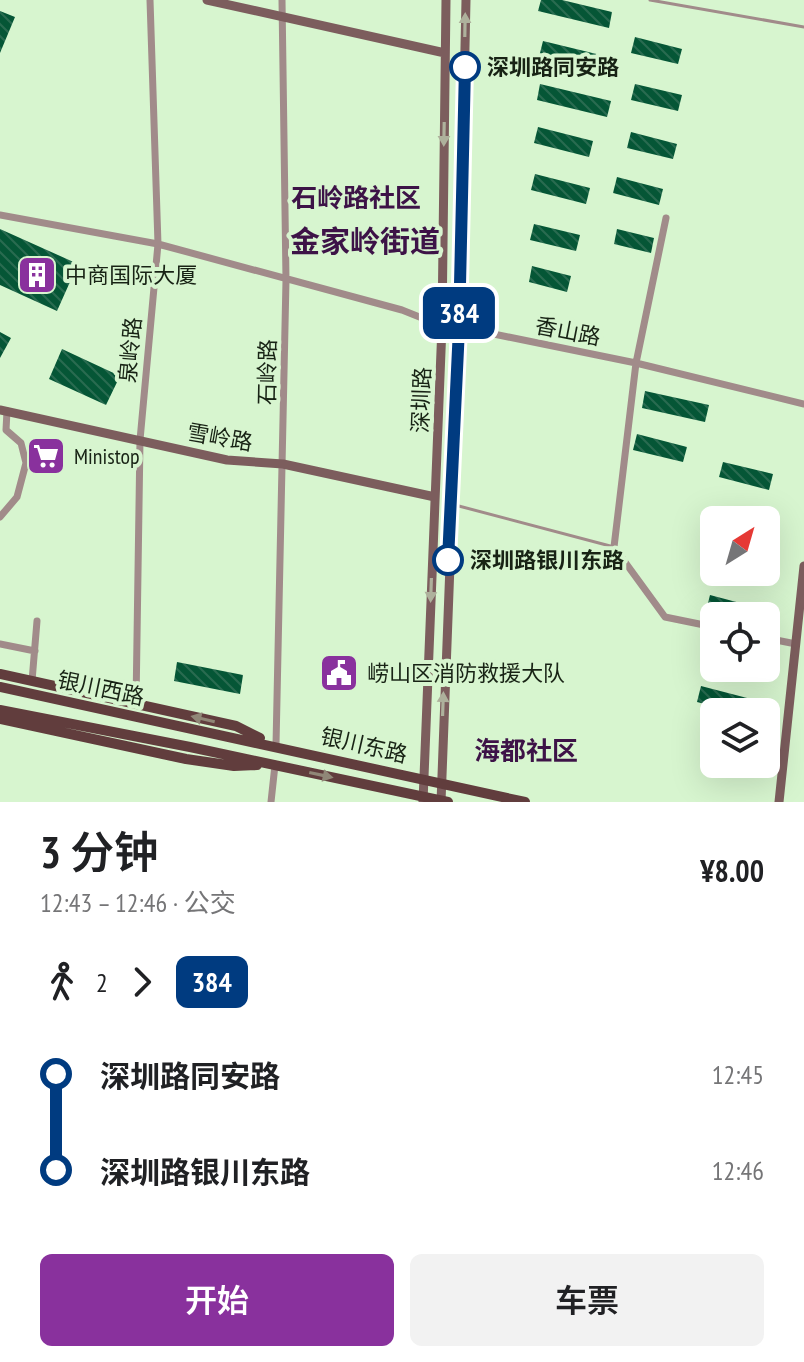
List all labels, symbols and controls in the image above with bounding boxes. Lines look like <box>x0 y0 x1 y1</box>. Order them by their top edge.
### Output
one-way arrow <box>459 12 472 37</box>
marker: 深圳路同安路 <box>450 52 480 82</box>
place label: 深圳路同安路 <box>487 53 619 81</box>
one-way arrow <box>438 122 450 147</box>
district label: 石岭路社区 <box>291 181 421 214</box>
district label: 金家岭街道 <box>290 221 440 260</box>
building icon: 中商国际大厦 <box>16 254 58 296</box>
place label: 中商国际大厦 <box>65 261 197 289</box>
line badge: 384 <box>413 287 505 339</box>
text: 384 <box>439 294 479 331</box>
street label: 香山路 <box>533 311 603 351</box>
street label: 泉岭路 <box>113 316 147 384</box>
street label: 石岭路 <box>252 339 282 405</box>
street label: 深圳路 <box>406 367 436 433</box>
street label: 雪岭路 <box>185 417 255 457</box>
supermarket icon: Ministop <box>25 435 67 477</box>
place label: Ministop <box>74 442 140 470</box>
north arrow <box>700 506 780 586</box>
map controls <box>700 506 780 778</box>
marker: 深圳路银川东路 <box>433 545 463 575</box>
place label: 深圳路银川东路 <box>470 546 624 574</box>
one-way arrow <box>425 578 438 603</box>
button: locate <box>700 602 780 682</box>
public building icon: 崂山区消防救援大队 <box>318 652 360 694</box>
place label: 崂山区消防救援大队 <box>367 659 565 687</box>
street label: 银川西路 <box>55 665 147 711</box>
one-way arrow <box>437 691 450 716</box>
button: layers <box>700 698 780 778</box>
one-way arrow <box>190 712 215 725</box>
street label: 银川东路 <box>318 721 410 769</box>
district label: 海都社区 <box>474 734 578 767</box>
one-way arrow <box>309 769 334 782</box>
text: 3 分钟 <box>40 823 158 880</box>
text: ¥8.00 <box>700 851 764 890</box>
text: 12:43 – 12:46 · 公交 <box>40 886 236 919</box>
icon: walk <box>40 960 84 1004</box>
icon: forward <box>120 960 164 1004</box>
text: 384 <box>192 963 232 1000</box>
text: 2 <box>96 966 108 999</box>
text: 深圳路同安路 <box>100 1056 280 1095</box>
text: 12:45 <box>712 1058 764 1091</box>
text: 深圳路银川东路 <box>100 1152 310 1191</box>
text: 12:46 <box>712 1154 764 1187</box>
button: 开始 <box>40 1254 394 1346</box>
button: 车票 <box>410 1254 764 1346</box>

